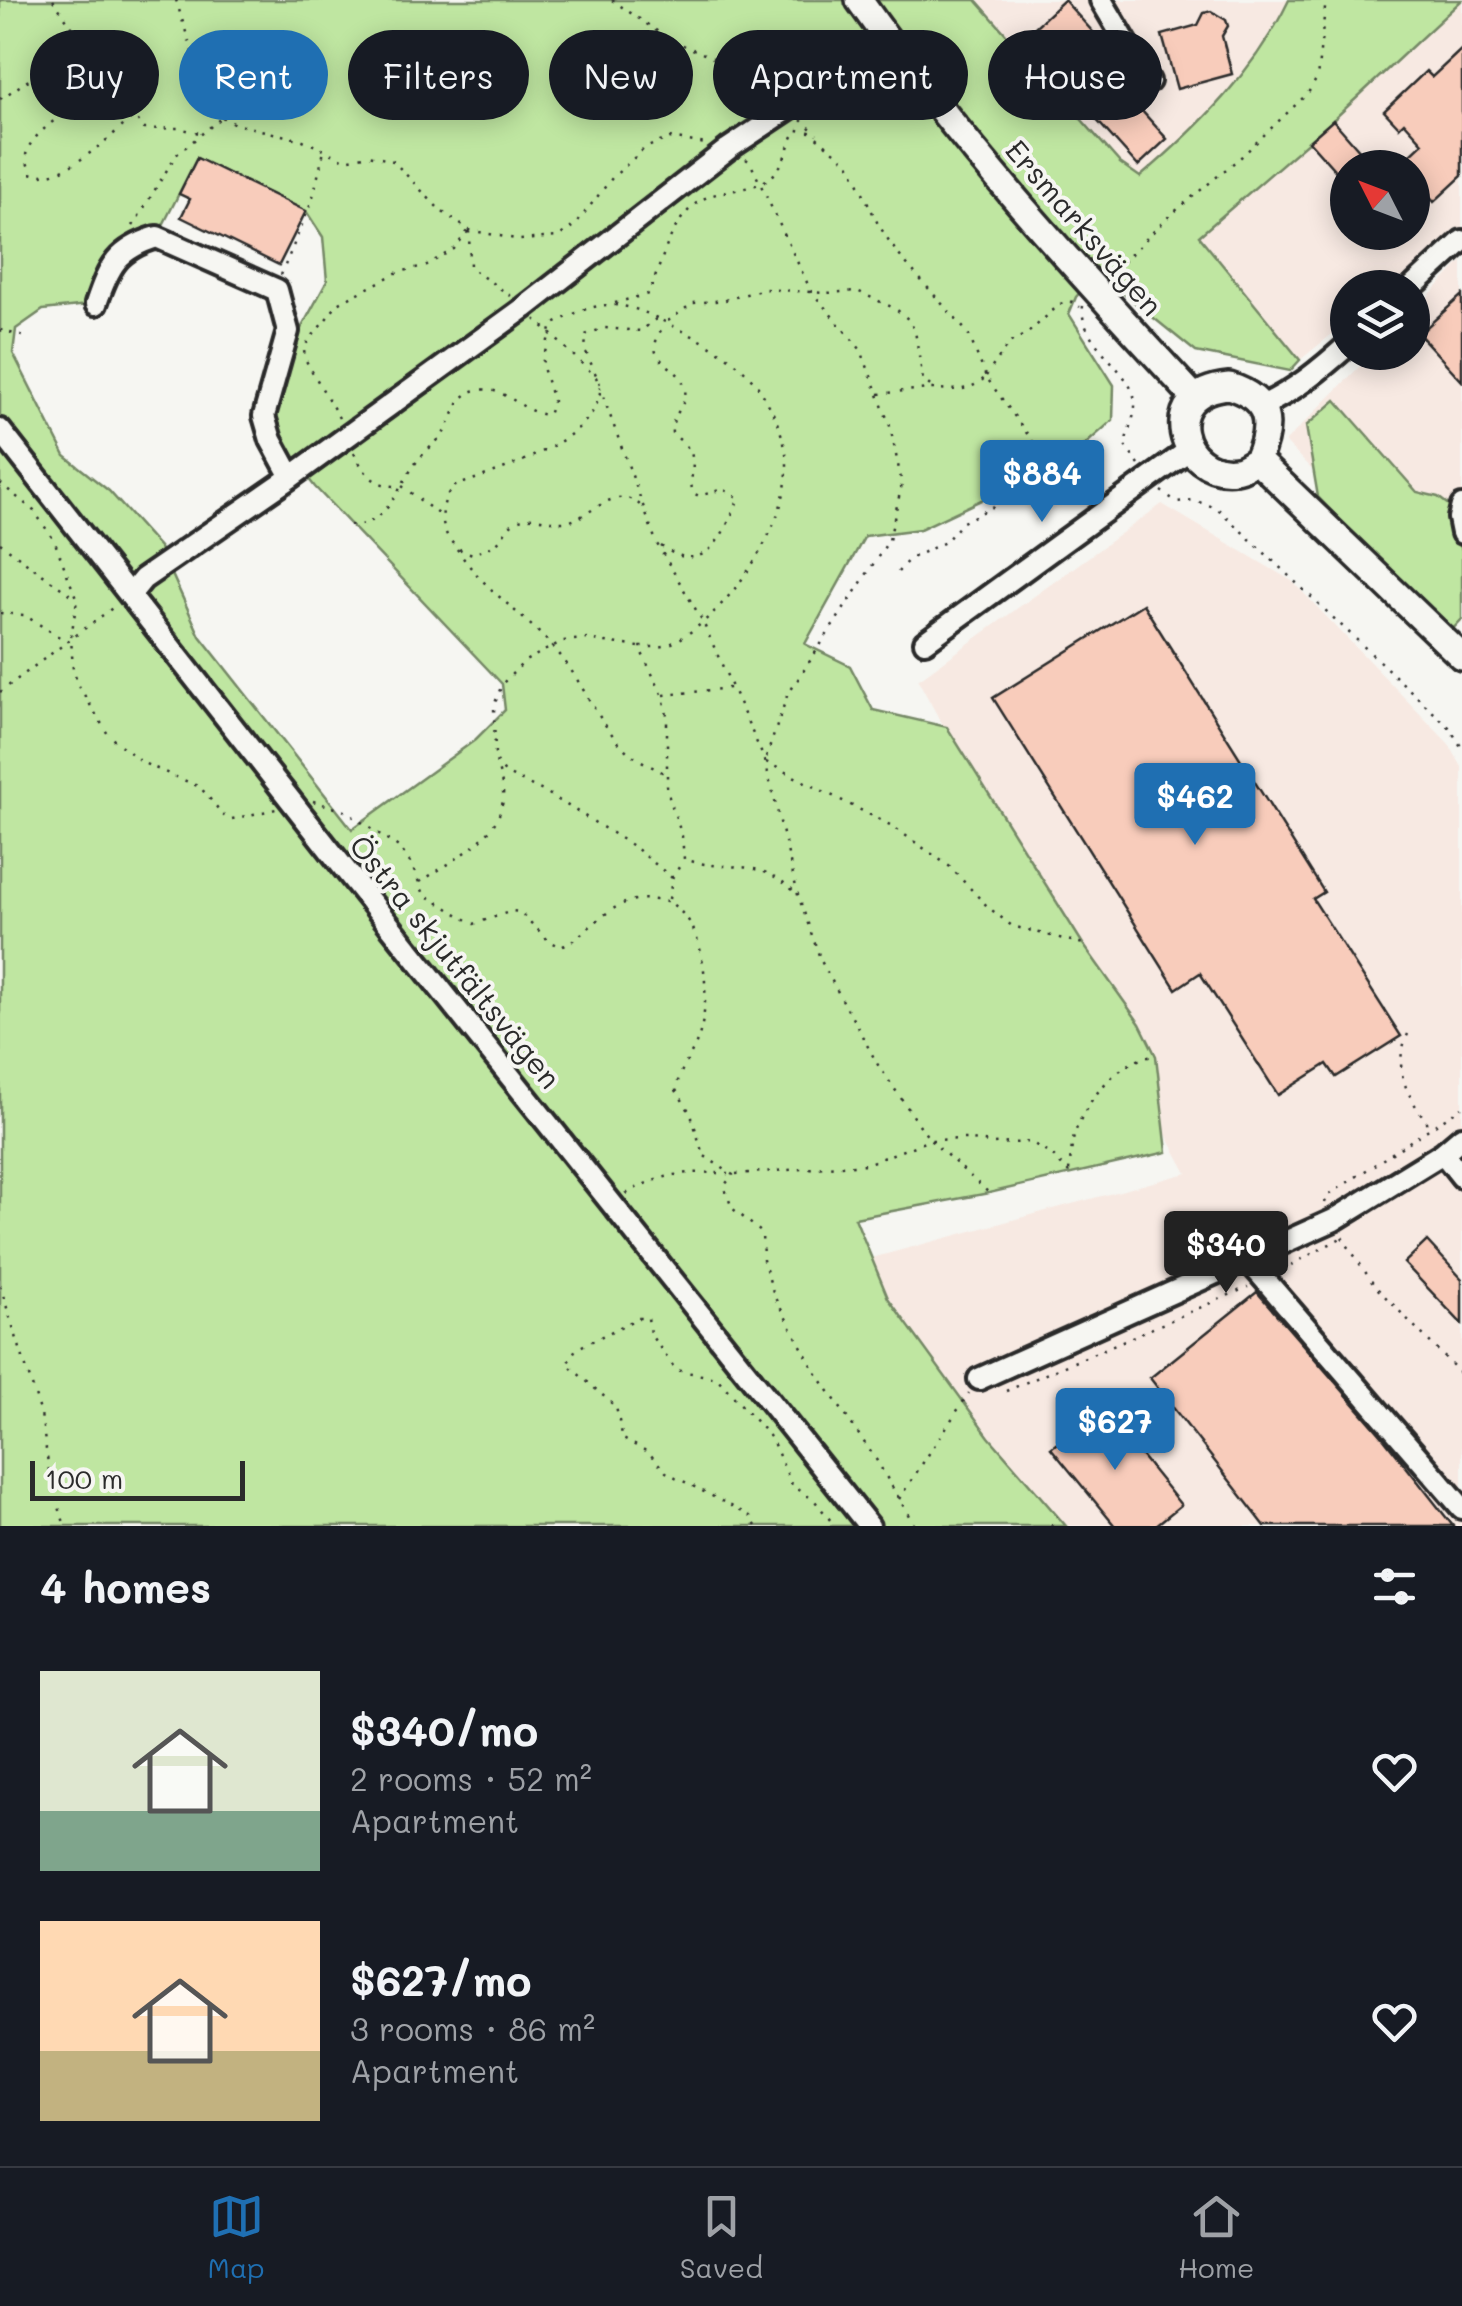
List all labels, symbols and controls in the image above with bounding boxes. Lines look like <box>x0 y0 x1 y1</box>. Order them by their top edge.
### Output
chip: Buy <box>30 30 159 120</box>
chip: Rent <box>179 30 328 120</box>
chip: Filters <box>348 30 529 120</box>
chip: New <box>549 30 693 120</box>
chip: Apartment <box>713 30 968 120</box>
chip: House <box>988 30 1162 120</box>
street label: Ersmarksvägen <box>997 131 1173 323</box>
north arrow <box>1330 150 1430 250</box>
map controls <box>1330 150 1430 370</box>
button: layers <box>1330 270 1430 370</box>
pin: $884 <box>983 440 1101 525</box>
text: $884 <box>1002 451 1082 493</box>
pin: $462 <box>1136 763 1254 848</box>
text: $462 <box>1156 774 1234 816</box>
street label: Östra skjutfältsvägen <box>341 826 571 1096</box>
pin: $340 <box>1167 1211 1285 1296</box>
text: $340 <box>1186 1222 1266 1264</box>
pin: $627 <box>1056 1388 1174 1473</box>
text: $627 <box>1078 1399 1152 1441</box>
scale bar <box>30 1456 245 1500</box>
text: 100 m <box>45 1460 123 1496</box>
text: 4 homes <box>40 1559 211 1614</box>
icon: filters <box>1367 1559 1422 1614</box>
text: $340/mo <box>350 1702 538 1757</box>
icon: home <box>120 1711 240 1831</box>
icon: heart <box>1367 1744 1422 1799</box>
text: 2 rooms · 52 m² <box>350 1757 592 1799</box>
text: Apartment <box>350 1799 519 1841</box>
text: $627/mo <box>350 1952 532 2007</box>
icon: home <box>120 1961 240 2081</box>
icon: heart <box>1367 1994 1422 2049</box>
text: 3 rooms · 86 m² <box>350 2007 595 2049</box>
text: Apartment <box>350 2049 519 2091</box>
tab: Map <box>208 2189 265 2285</box>
tab: Saved <box>680 2189 763 2285</box>
tab: Home <box>1178 2189 1254 2285</box>

